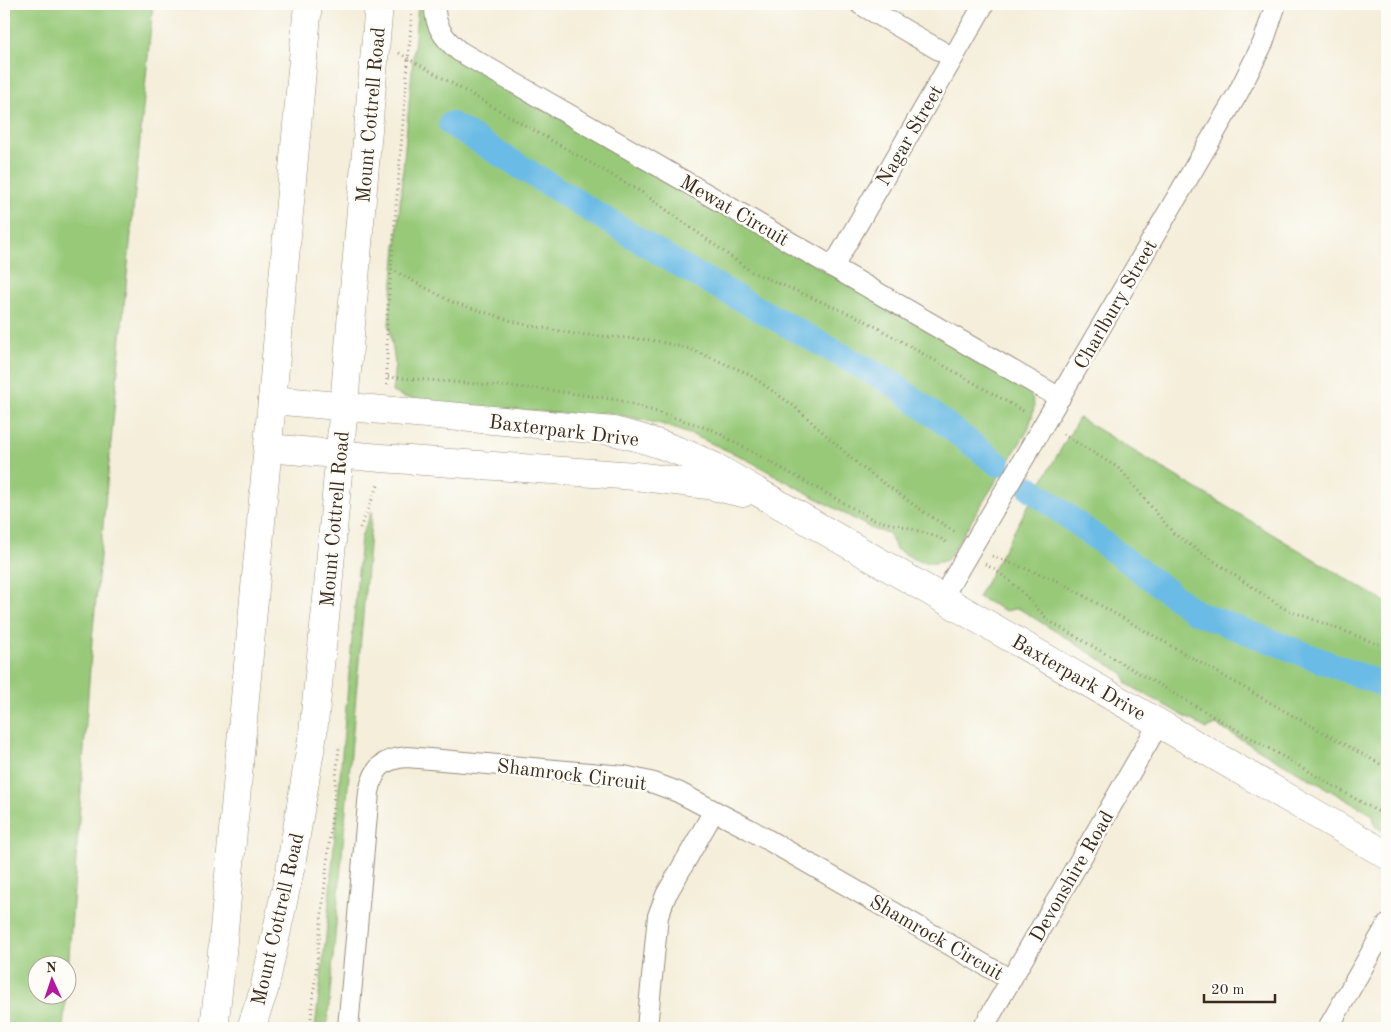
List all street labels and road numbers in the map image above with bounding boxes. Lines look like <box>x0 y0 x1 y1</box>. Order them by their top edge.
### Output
street label: Mount Cottrell Road <box>354 26 390 204</box>
street label: Nagar Street <box>874 82 948 190</box>
street label: Mewat Circuit <box>676 173 792 251</box>
street label: Charlbury Street <box>1072 237 1162 373</box>
street label: Baxterpark Drive <box>488 413 640 451</box>
street label: Mount Cottrell Road <box>318 430 354 608</box>
street label: Baxterpark Drive <box>1008 632 1148 725</box>
street label: Shamrock Circuit <box>496 757 648 795</box>
street label: Devonshire Road <box>1027 808 1118 946</box>
street label: Mount Cottrell Road <box>249 831 309 1008</box>
street label: Shamrock Circuit <box>866 892 1006 985</box>

